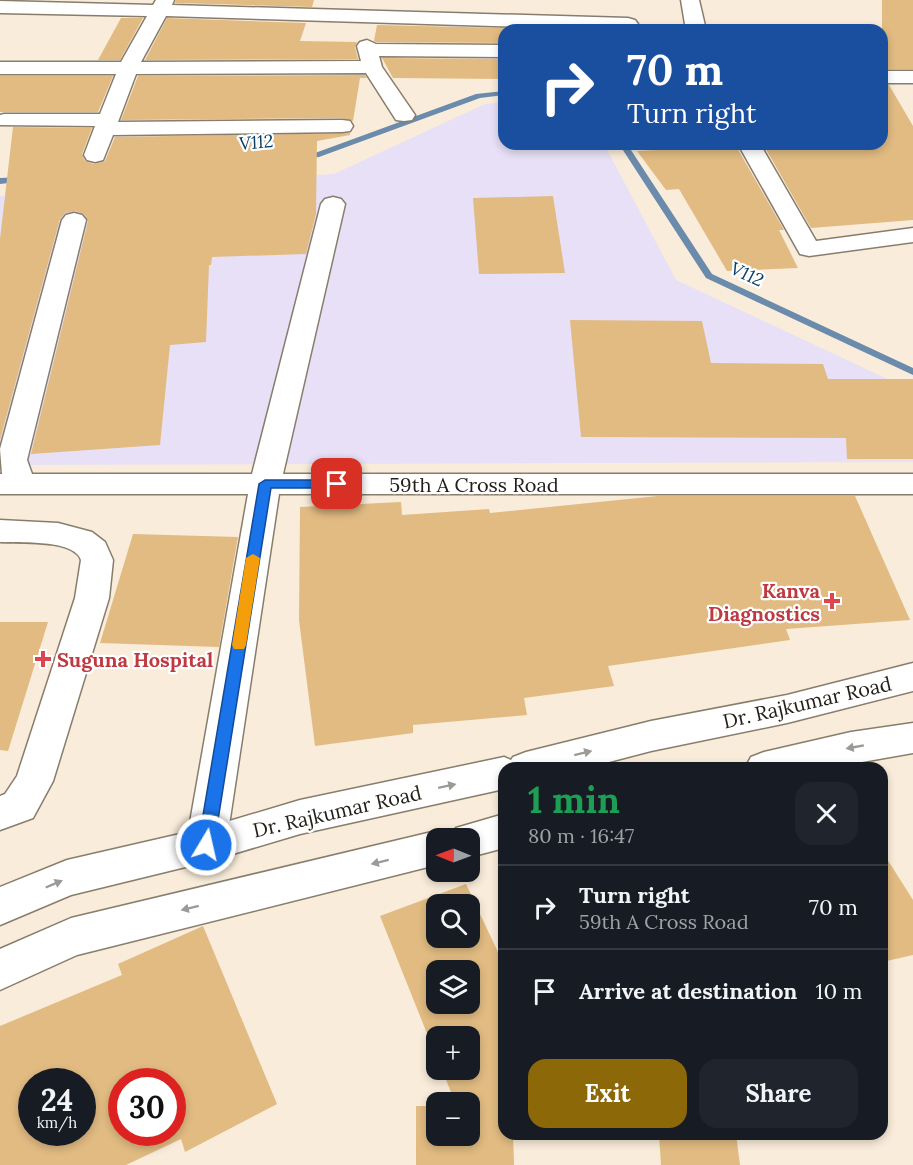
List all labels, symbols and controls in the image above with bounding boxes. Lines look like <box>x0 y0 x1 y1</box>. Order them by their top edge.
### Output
text: 70 m <box>627 43 723 97</box>
icon: right <box>528 48 606 126</box>
text: Turn right <box>627 96 756 130</box>
water label: V112 <box>238 129 274 155</box>
water label: V112 <box>727 256 767 292</box>
pin <box>311 458 362 509</box>
icon: arrive <box>320 467 353 500</box>
street label: 59th A Cross Road <box>389 472 559 497</box>
place label: Kanva Diagnostics <box>708 578 821 626</box>
marker: Kanva Diagnostics <box>825 594 839 608</box>
place label: Suguna Hospital <box>57 647 213 672</box>
marker: Suguna Hospital <box>34 650 52 668</box>
street label: Dr. Rajkumar Road <box>720 670 894 734</box>
one-way arrow <box>845 742 864 751</box>
one-way arrow <box>574 748 592 758</box>
text: 1 min <box>528 777 620 823</box>
street label: Dr. Rajkumar Road <box>250 779 424 843</box>
one-way arrow <box>437 780 456 790</box>
button: close <box>795 782 858 845</box>
position arrow <box>174 813 238 877</box>
text: 80 m · 16:47 <box>528 823 634 848</box>
north arrow <box>426 828 480 882</box>
map controls <box>426 828 480 1146</box>
one-way arrow <box>370 857 389 867</box>
one-way arrow <box>45 878 63 888</box>
text: Turn right <box>579 881 690 909</box>
icon: right <box>528 891 561 924</box>
text: 70 m <box>809 893 858 921</box>
button: search <box>426 894 480 948</box>
one-way arrow <box>181 903 199 913</box>
text: 59th A Cross Road <box>579 909 749 934</box>
button: layers <box>426 960 480 1014</box>
icon: arrive <box>528 975 561 1008</box>
text: Arrive at destination <box>579 977 797 1005</box>
text: 10 m <box>815 977 863 1005</box>
button: + <box>426 1026 480 1080</box>
button: Exit <box>528 1059 687 1128</box>
button: Share <box>699 1059 858 1128</box>
speed limit sign: 30 <box>108 1068 186 1146</box>
text: 24 <box>41 1081 73 1119</box>
button: − <box>426 1092 480 1146</box>
text: km/h <box>37 1113 77 1132</box>

